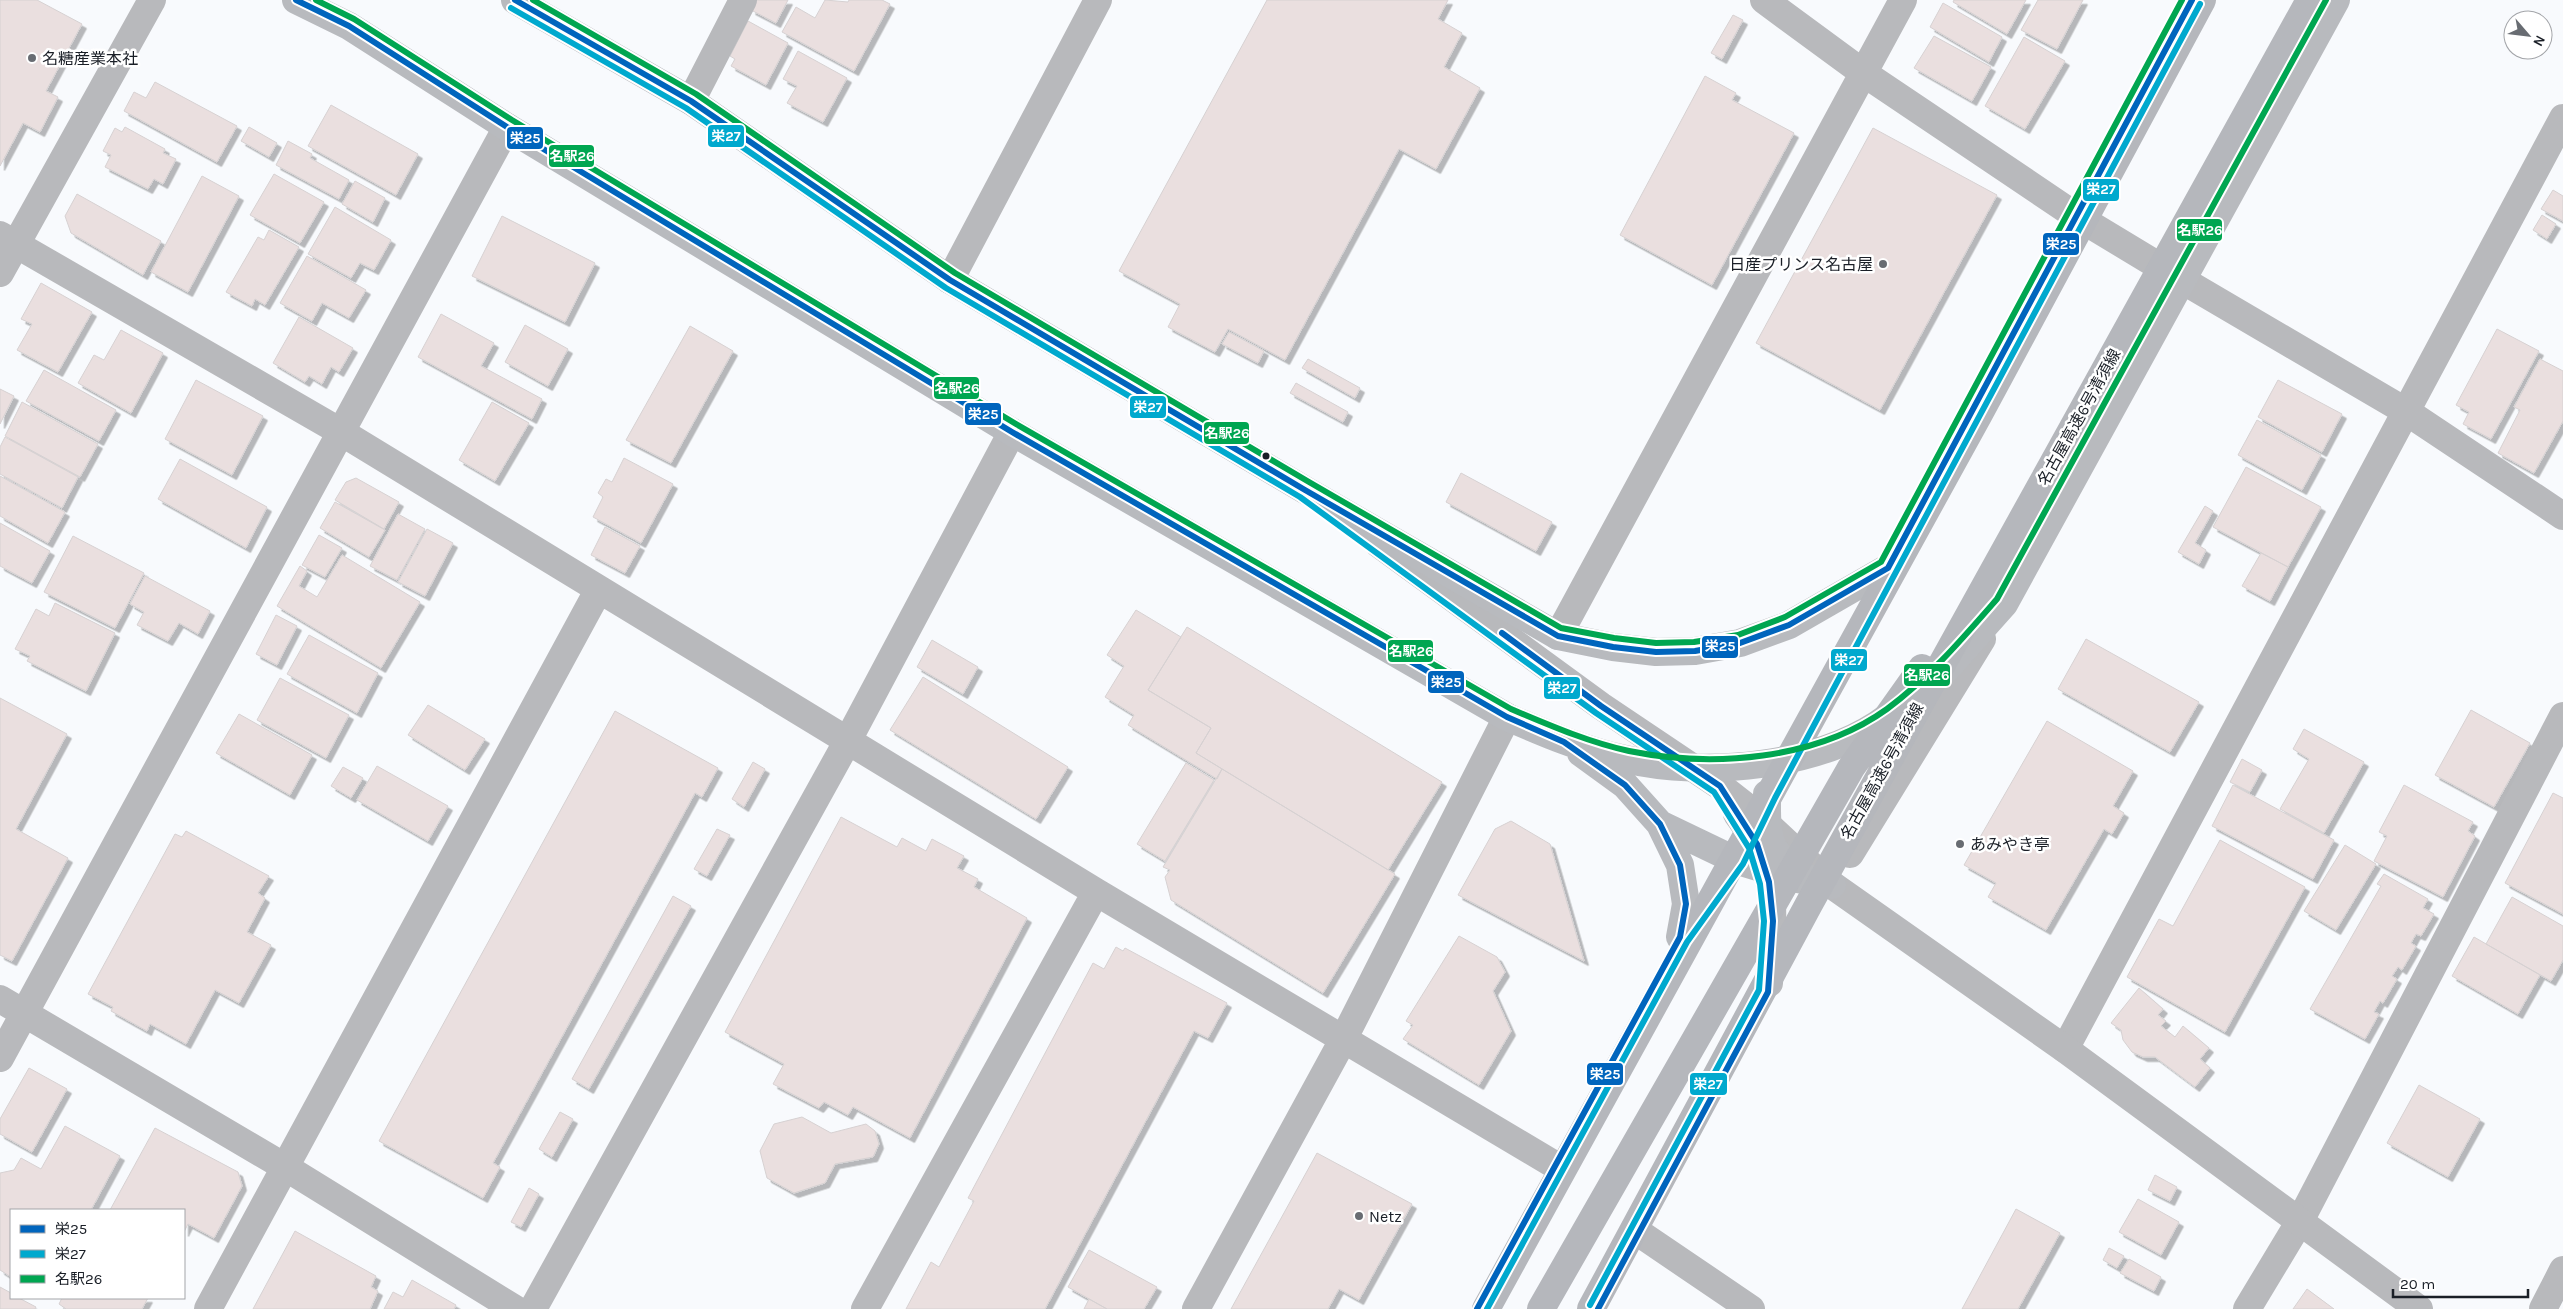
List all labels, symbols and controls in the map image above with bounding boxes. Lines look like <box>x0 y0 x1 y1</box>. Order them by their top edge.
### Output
north arrow <box>2503 10 2553 60</box>
text: N <box>2529 32 2549 49</box>
place label: 名糖産業本社 <box>42 49 138 68</box>
marker: 名糖産業本社 <box>26 52 38 64</box>
line badge: 栄27 <box>707 124 745 148</box>
line badge: 栄25 <box>506 126 544 150</box>
text: 栄27 <box>711 128 741 145</box>
text: 栄25 <box>510 130 540 147</box>
line badge: 名駅26 <box>548 144 595 168</box>
text: 名駅26 <box>550 148 594 165</box>
line badge: 栄27 <box>2082 178 2120 202</box>
text: 栄27 <box>2086 181 2116 198</box>
line badge: 名駅26 <box>2176 218 2223 242</box>
text: 名駅26 <box>2178 222 2222 239</box>
line badge: 栄25 <box>2042 232 2080 256</box>
text: 栄25 <box>2046 236 2076 253</box>
place label: 日産プリンス名古屋 <box>1729 255 1873 274</box>
marker: 日産プリンス名古屋 <box>1877 258 1889 270</box>
street label: 名古屋高速6号清須線 <box>2034 345 2124 489</box>
line badge: 名駅26 <box>933 376 980 400</box>
text: 名駅26 <box>935 380 979 397</box>
line badge: 栄27 <box>1129 395 1167 419</box>
text: 栄27 <box>1133 399 1163 416</box>
line badge: 栄25 <box>964 402 1002 426</box>
text: 栄25 <box>968 406 998 423</box>
line badge: 名駅26 <box>1203 421 1250 445</box>
text: 名駅26 <box>1205 425 1249 442</box>
unlabelled marker <box>1261 451 1271 461</box>
line badge: 栄25 <box>1701 635 1739 659</box>
text: 栄25 <box>1705 638 1735 655</box>
line badge: 名駅26 <box>1387 639 1434 663</box>
text: 名駅26 <box>1389 643 1433 660</box>
line badge: 栄27 <box>1830 648 1868 672</box>
text: 栄27 <box>1834 652 1864 669</box>
line badge: 名駅26 <box>1903 663 1951 687</box>
text: 名駅26 <box>1905 667 1949 684</box>
line badge: 栄25 <box>1427 670 1465 694</box>
text: 栄25 <box>1431 674 1461 691</box>
line badge: 栄27 <box>1543 676 1581 700</box>
text: 栄27 <box>1547 680 1577 697</box>
street label: 名古屋高速6号清須線 <box>1837 699 1927 843</box>
place label: あみやき亭 <box>1970 835 2050 854</box>
marker: あみやき亭 <box>1954 838 1966 850</box>
line badge: 栄25 <box>1586 1062 1624 1086</box>
text: 栄25 <box>1590 1066 1620 1083</box>
line badge: 栄27 <box>1689 1072 1728 1096</box>
text: 栄27 <box>1693 1076 1723 1093</box>
place label: Netz <box>1369 1207 1402 1226</box>
legend <box>10 1209 185 1299</box>
marker: Netz <box>1353 1210 1365 1222</box>
text: 栄25 <box>55 1220 87 1238</box>
text: 栄27 <box>55 1245 86 1263</box>
scale bar <box>2393 1266 2528 1298</box>
text: 名駅26 <box>55 1270 102 1288</box>
text: 20 m <box>2400 1275 2435 1293</box>

